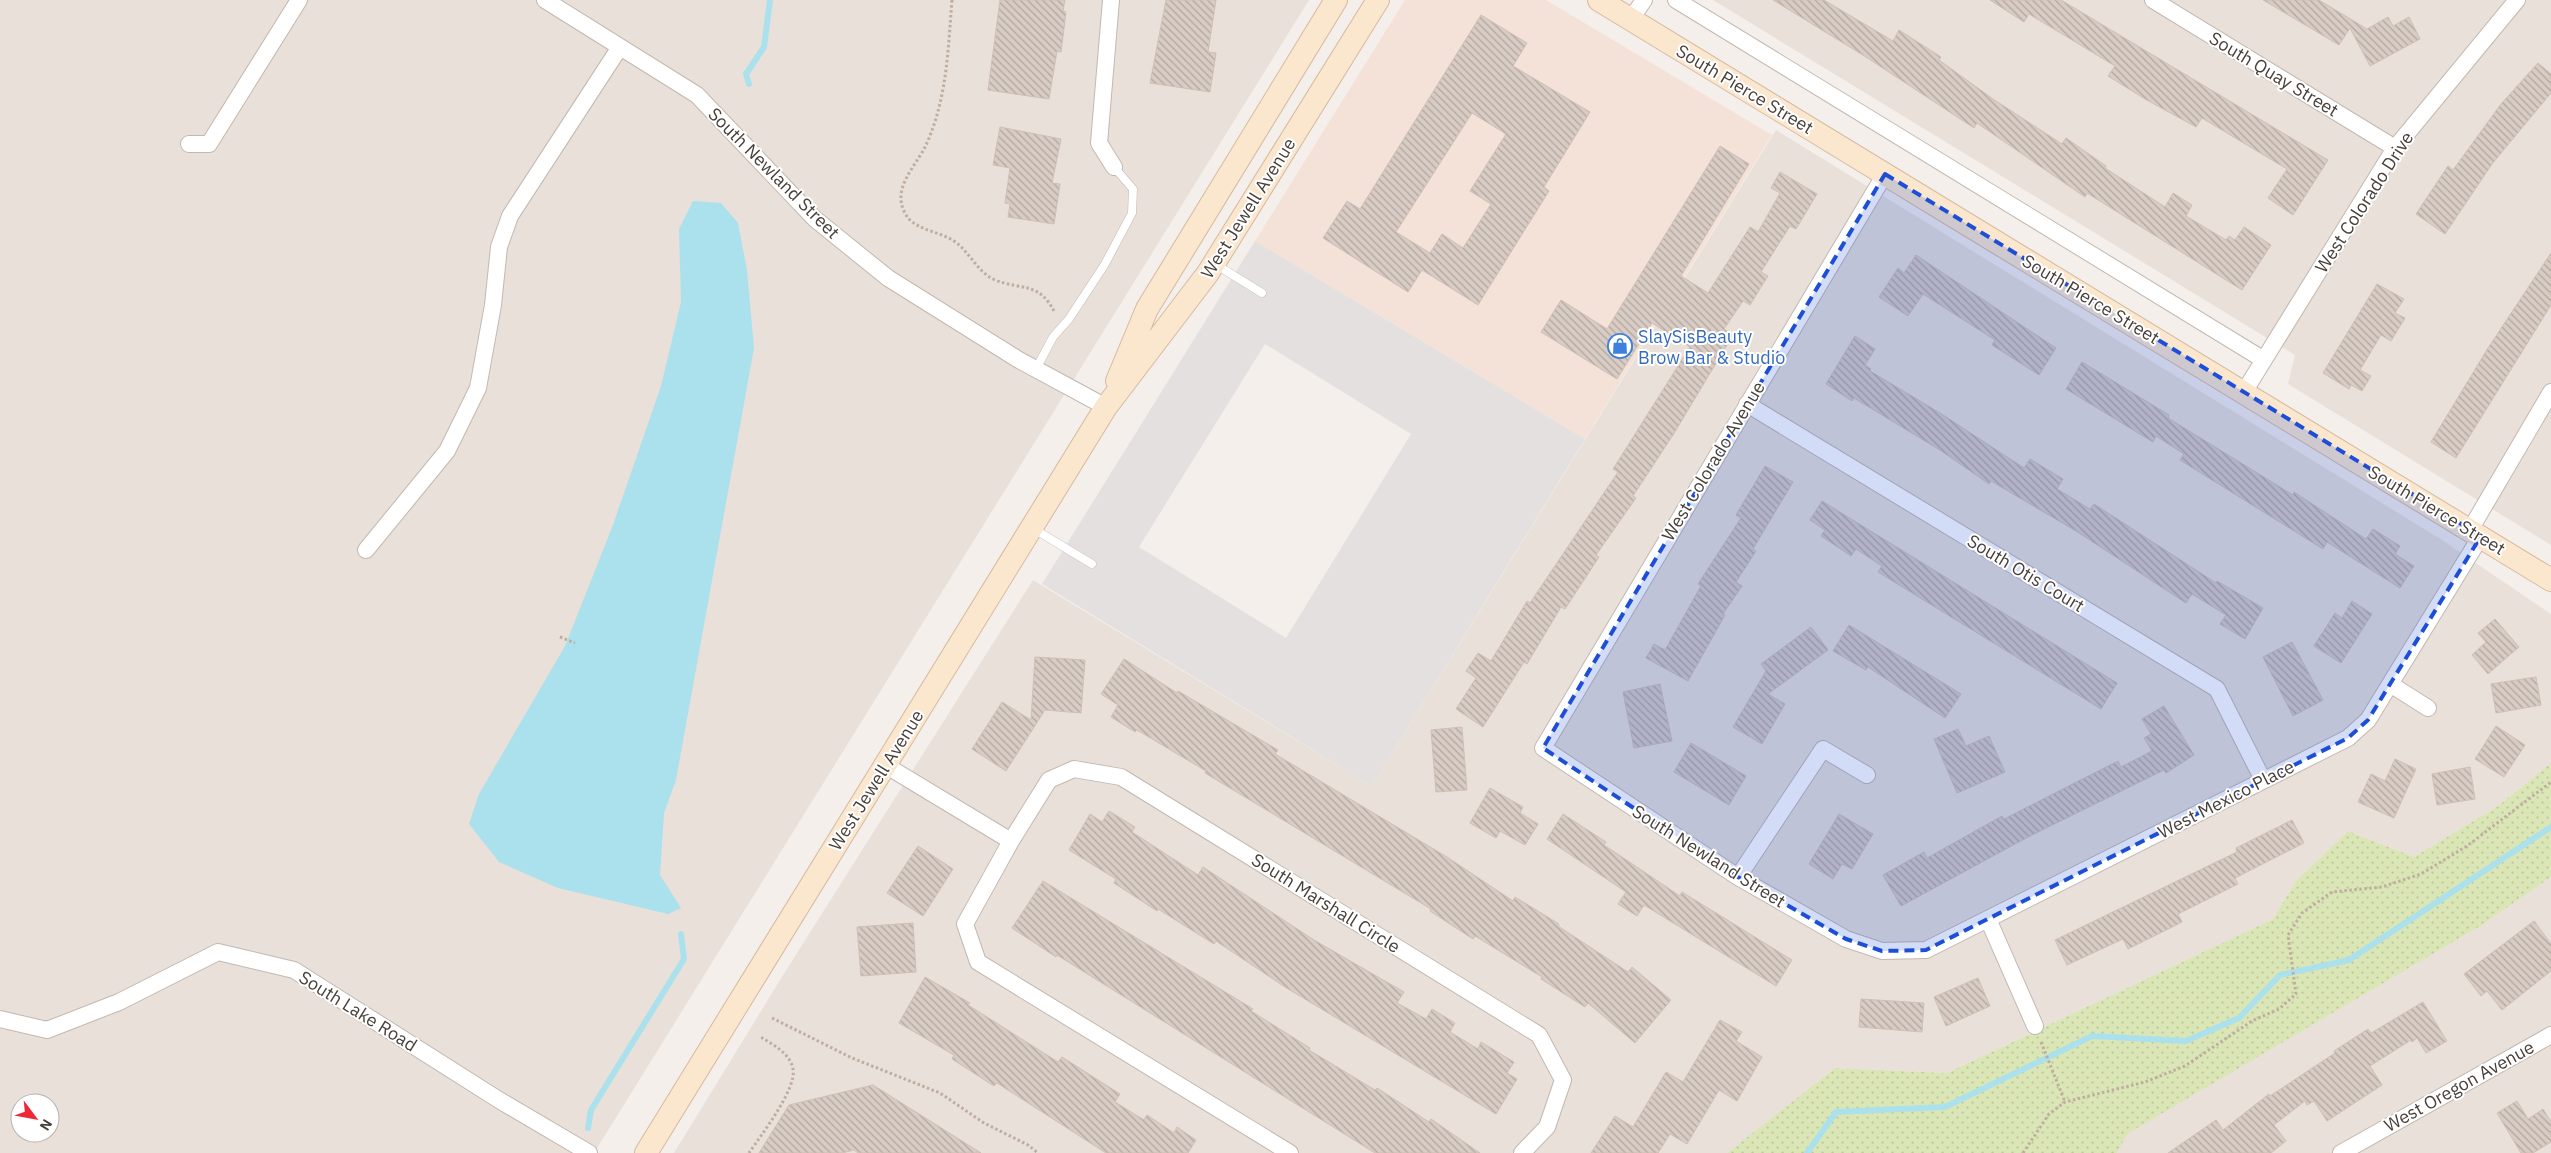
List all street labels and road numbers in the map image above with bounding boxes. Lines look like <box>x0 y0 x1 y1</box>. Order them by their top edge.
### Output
street label: South Quay Street <box>2205 26 2343 122</box>
street label: South Pierce Street <box>1672 39 1818 139</box>
street label: South Newland Street <box>703 102 845 244</box>
street label: West Colorado Drive <box>2310 127 2418 277</box>
street label: West Jewell Avenue <box>1195 133 1301 283</box>
street label: South Pierce Street <box>2018 249 2164 349</box>
street label: West Colorado Avenue <box>1656 377 1770 545</box>
street label: South Pierce Street <box>2364 460 2510 560</box>
street label: South Otis Court <box>1963 529 2089 617</box>
street label: West Jewell Avenue <box>823 705 929 855</box>
street label: West Mexico Place <box>2154 755 2298 843</box>
street label: South Newland Street <box>1628 799 1790 913</box>
street label: South Marshall Circle <box>1247 848 1405 958</box>
street label: South Lake Road <box>295 966 421 1056</box>
street label: West Oregon Avenue <box>2380 1035 2538 1137</box>

